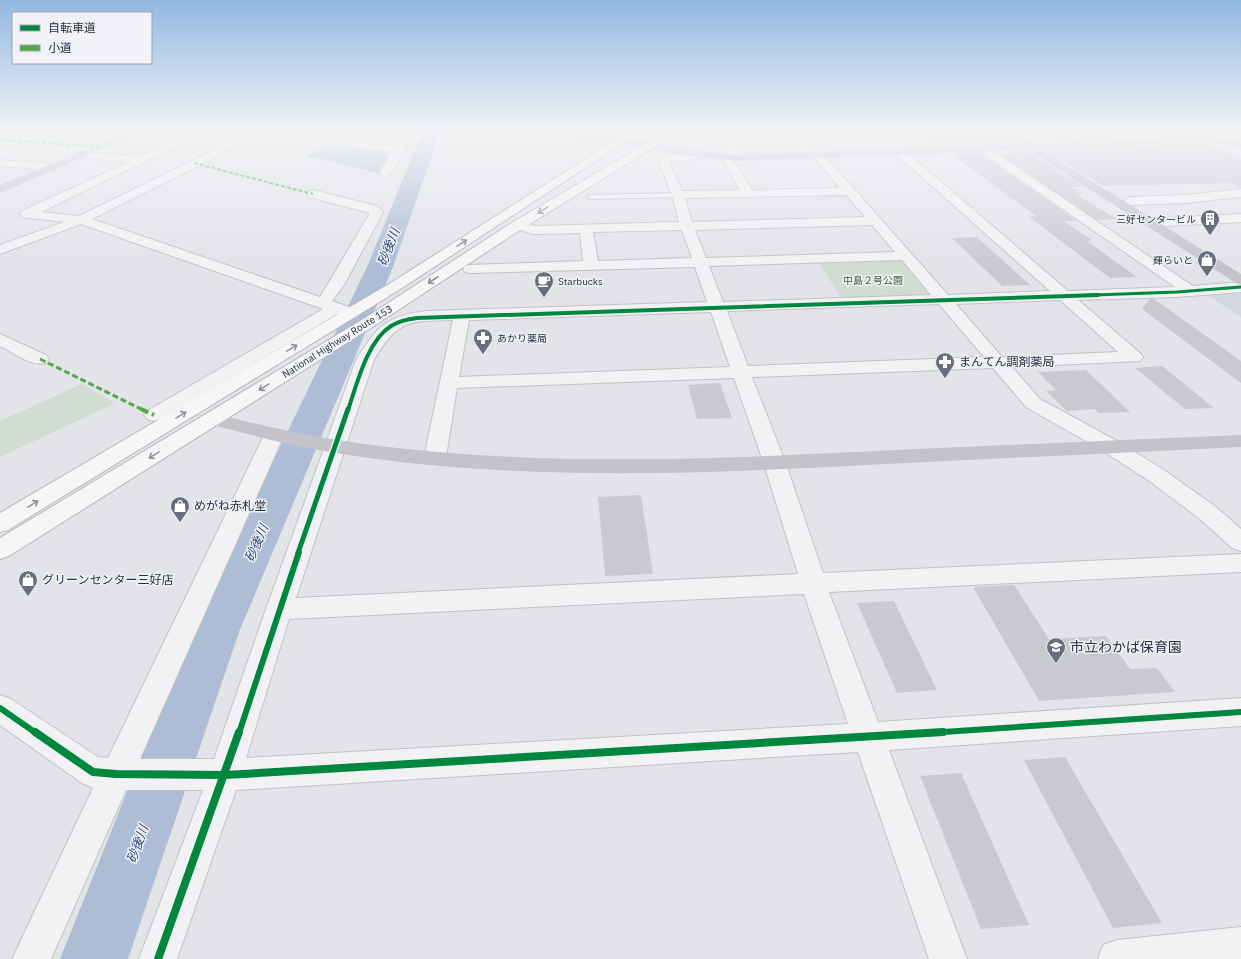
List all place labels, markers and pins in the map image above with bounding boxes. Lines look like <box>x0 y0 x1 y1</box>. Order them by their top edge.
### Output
building icon: 三好センタービル <box>1199 208 1221 236</box>
place label: 三好センタービル <box>1116 213 1196 226</box>
shop icon: 輝らいと <box>1196 249 1218 277</box>
place label: 輝らいと <box>1153 254 1193 267</box>
cafe icon: Starbucks <box>533 270 555 298</box>
place label: Starbucks <box>558 275 603 288</box>
pharmacy icon: あかり薬局 <box>472 327 494 355</box>
place label: あかり薬局 <box>497 332 547 345</box>
pharmacy icon: まんてん調剤薬局 <box>934 351 956 379</box>
place label: まんてん調剤薬局 <box>959 354 1054 369</box>
shop icon: めがね赤札堂 <box>169 495 191 523</box>
place label: めがね赤札堂 <box>194 498 266 513</box>
shop icon: グリーンセンター三好店 <box>17 569 39 597</box>
place label: グリーンセンター三好店 <box>42 572 173 587</box>
school or university icon: 市立わかば保育園 <box>1045 636 1067 664</box>
place label: 市立わかば保育園 <box>1070 638 1182 656</box>

